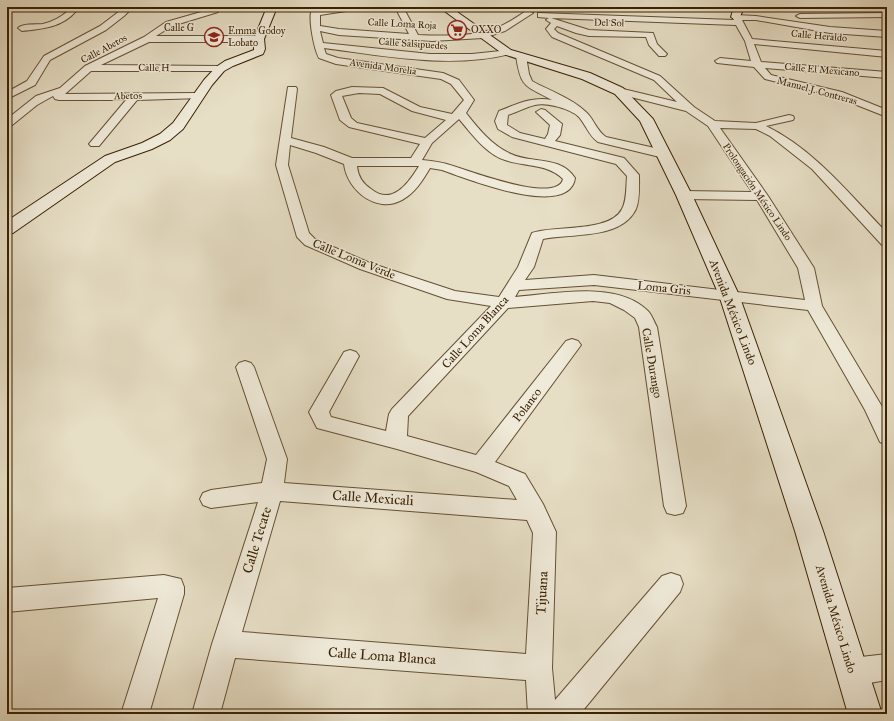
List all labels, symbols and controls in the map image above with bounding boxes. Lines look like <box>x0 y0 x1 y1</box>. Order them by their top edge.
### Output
street label: Calle Loma Roja <box>367 16 437 32</box>
street label: Del Sol <box>594 17 625 29</box>
supermarket icon: OXXO <box>446 19 468 41</box>
street label: Calle G <box>164 22 194 34</box>
place label: OXXO <box>471 24 502 36</box>
place label: Emma Godoy Lobato <box>228 25 286 49</box>
school or university icon: Emma Godoy Lobato <box>203 26 225 48</box>
street label: Calle Heraldo <box>790 28 848 44</box>
street label: Calle Abetos <box>79 32 130 66</box>
street label: Calle Salsipuedes <box>378 36 448 52</box>
street label: Avenida Morelia <box>348 56 418 78</box>
street label: Calle El Mexicano <box>784 61 860 79</box>
street label: Calle H <box>138 62 170 74</box>
street label: Manuel J. Contreras <box>775 75 859 109</box>
street label: Abetos <box>113 90 142 102</box>
street label: Prolongación México Lindo <box>720 141 794 243</box>
street label: Calle Loma Verde <box>311 236 397 282</box>
street label: Avenida México Lindo <box>706 256 760 367</box>
street label: Loma Gris <box>637 278 691 298</box>
street label: Calle Loma Blanca <box>439 292 512 371</box>
street label: Calle Durango <box>638 327 665 399</box>
street label: Polanco <box>510 385 544 425</box>
street label: Calle Mexicali <box>332 487 414 509</box>
street label: Calle Tecate <box>239 504 275 575</box>
street label: Avenida México Lindo <box>813 562 859 675</box>
street label: Tijuana <box>532 571 552 615</box>
street label: Calle Loma Blanca <box>327 644 437 668</box>

